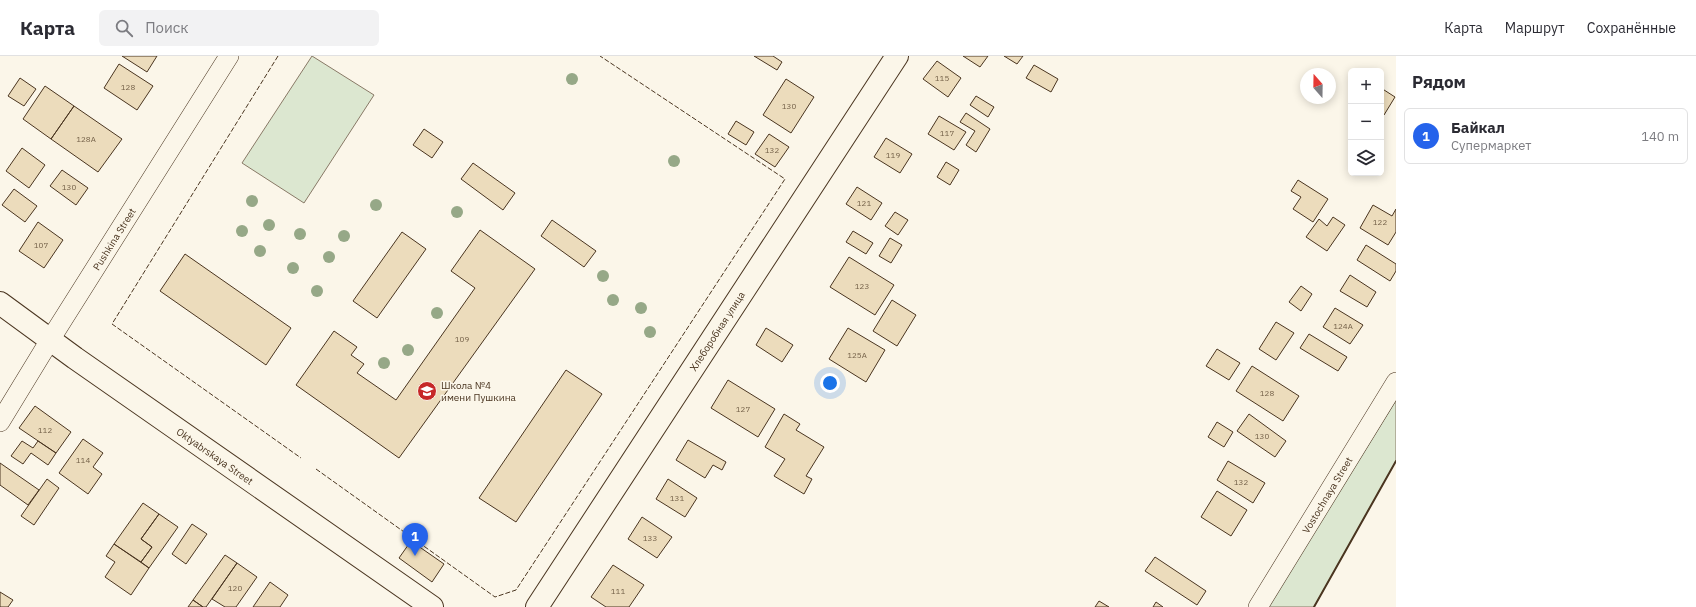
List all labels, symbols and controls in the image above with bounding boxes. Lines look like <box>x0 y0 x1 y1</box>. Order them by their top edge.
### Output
search box <box>99 10 379 46</box>
text: Карта <box>20 16 75 40</box>
icon: search <box>113 17 135 39</box>
text: Поиск <box>145 18 189 37</box>
text: Карта <box>1444 19 1483 37</box>
text: Маршрут <box>1505 19 1565 37</box>
text: Сохранённые <box>1587 19 1676 37</box>
north arrow <box>1300 68 1336 104</box>
map controls <box>1348 68 1384 176</box>
button: + <box>1348 68 1384 104</box>
text: Рядом <box>1412 71 1466 93</box>
house number: 115 <box>935 73 949 83</box>
house number: 128 <box>121 82 135 92</box>
house number: 130 <box>782 101 796 111</box>
button: − <box>1348 104 1384 140</box>
text: Байкал <box>1451 118 1505 137</box>
house number: 117 <box>940 128 954 138</box>
text: 1 <box>1422 128 1430 145</box>
text: 140 m <box>1641 128 1679 145</box>
house number: 128А <box>76 134 96 144</box>
text: Супермаркет <box>1451 137 1531 154</box>
button: layers <box>1348 140 1384 176</box>
house number: 132 <box>765 145 779 155</box>
house number: 119 <box>886 150 900 160</box>
house number: 130 <box>62 182 76 192</box>
house number: 121 <box>857 198 871 208</box>
street label: Pushkina Street <box>90 205 139 273</box>
house number: 122 <box>1373 217 1387 227</box>
house number: 107 <box>34 240 48 250</box>
house number: 123 <box>855 281 869 291</box>
street label: Хлеборобная улица <box>687 288 748 374</box>
house number: 124А <box>1333 321 1353 331</box>
house number: 109 <box>455 334 469 344</box>
house number: 125А <box>847 350 867 360</box>
your location <box>820 373 840 393</box>
place label: Школа №4 имени Пушкина <box>441 379 517 404</box>
school or university icon: Школа №4 имени Пушкина <box>416 380 438 402</box>
house number: 128 <box>1260 388 1274 398</box>
house number: 127 <box>736 404 750 414</box>
house number: 112 <box>38 425 52 435</box>
street label: Oktyabrskaya Street <box>174 425 256 488</box>
house number: 130 <box>1255 431 1269 441</box>
street label: Vostochnaya Street <box>1299 454 1356 536</box>
house number: 114 <box>76 455 90 465</box>
house number: 132 <box>1234 477 1248 487</box>
house number: 131 <box>670 493 684 503</box>
pin: 1 <box>402 523 428 556</box>
house number: 133 <box>643 533 657 543</box>
house number: 120 <box>228 583 242 593</box>
house number: 111 <box>611 586 625 596</box>

